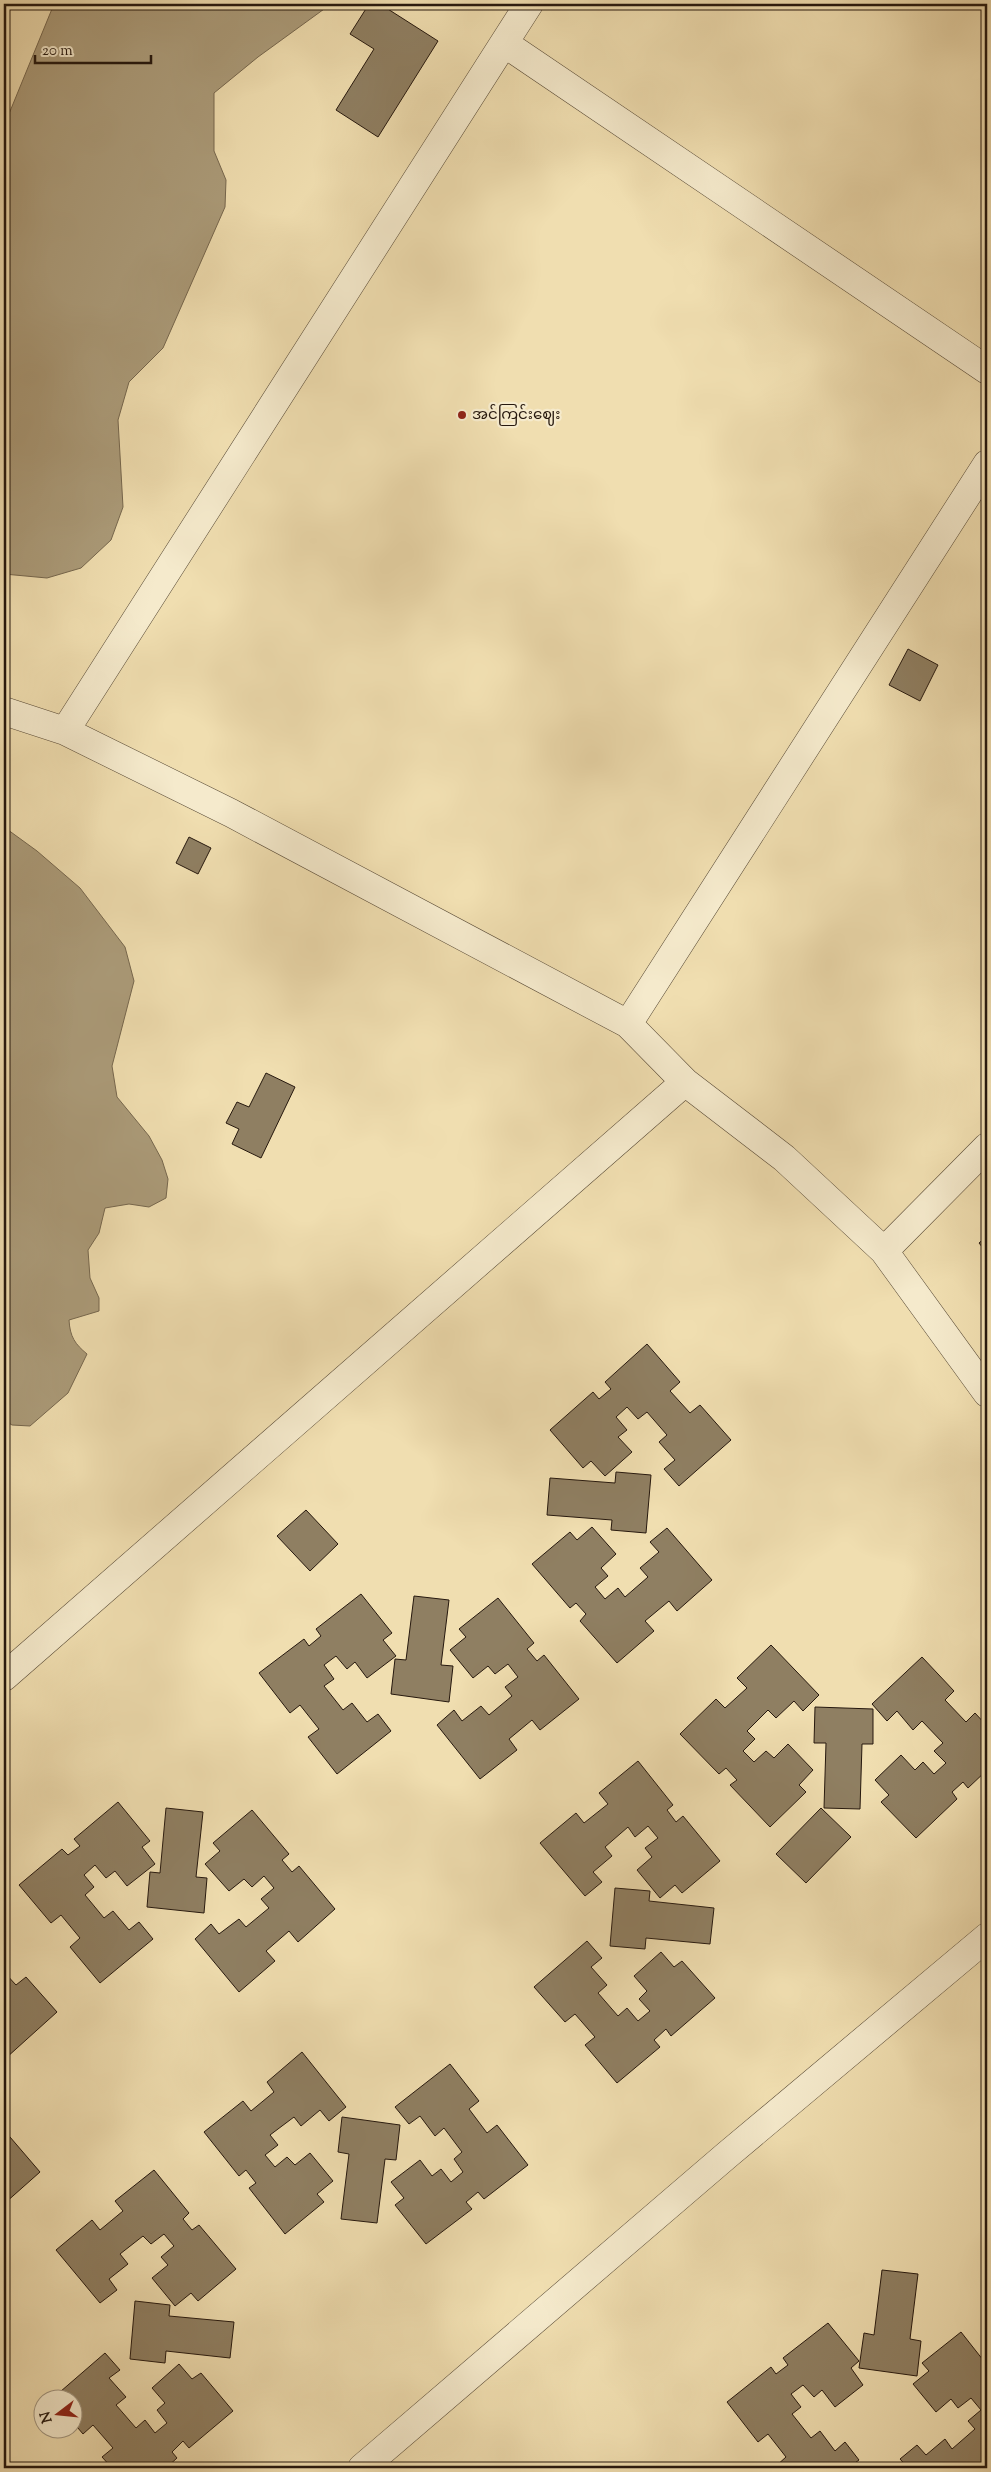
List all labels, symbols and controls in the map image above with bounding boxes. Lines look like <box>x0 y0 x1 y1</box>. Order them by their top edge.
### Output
scale bar <box>35 32 151 64</box>
text: 20 m <box>42 41 73 62</box>
place label: အင်ကြင်းဈေး <box>472 404 561 426</box>
marker: အင်ကြင်းဈေး <box>456 409 468 421</box>
north arrow <box>32 2390 82 2440</box>
text: N <box>36 2409 59 2425</box>

